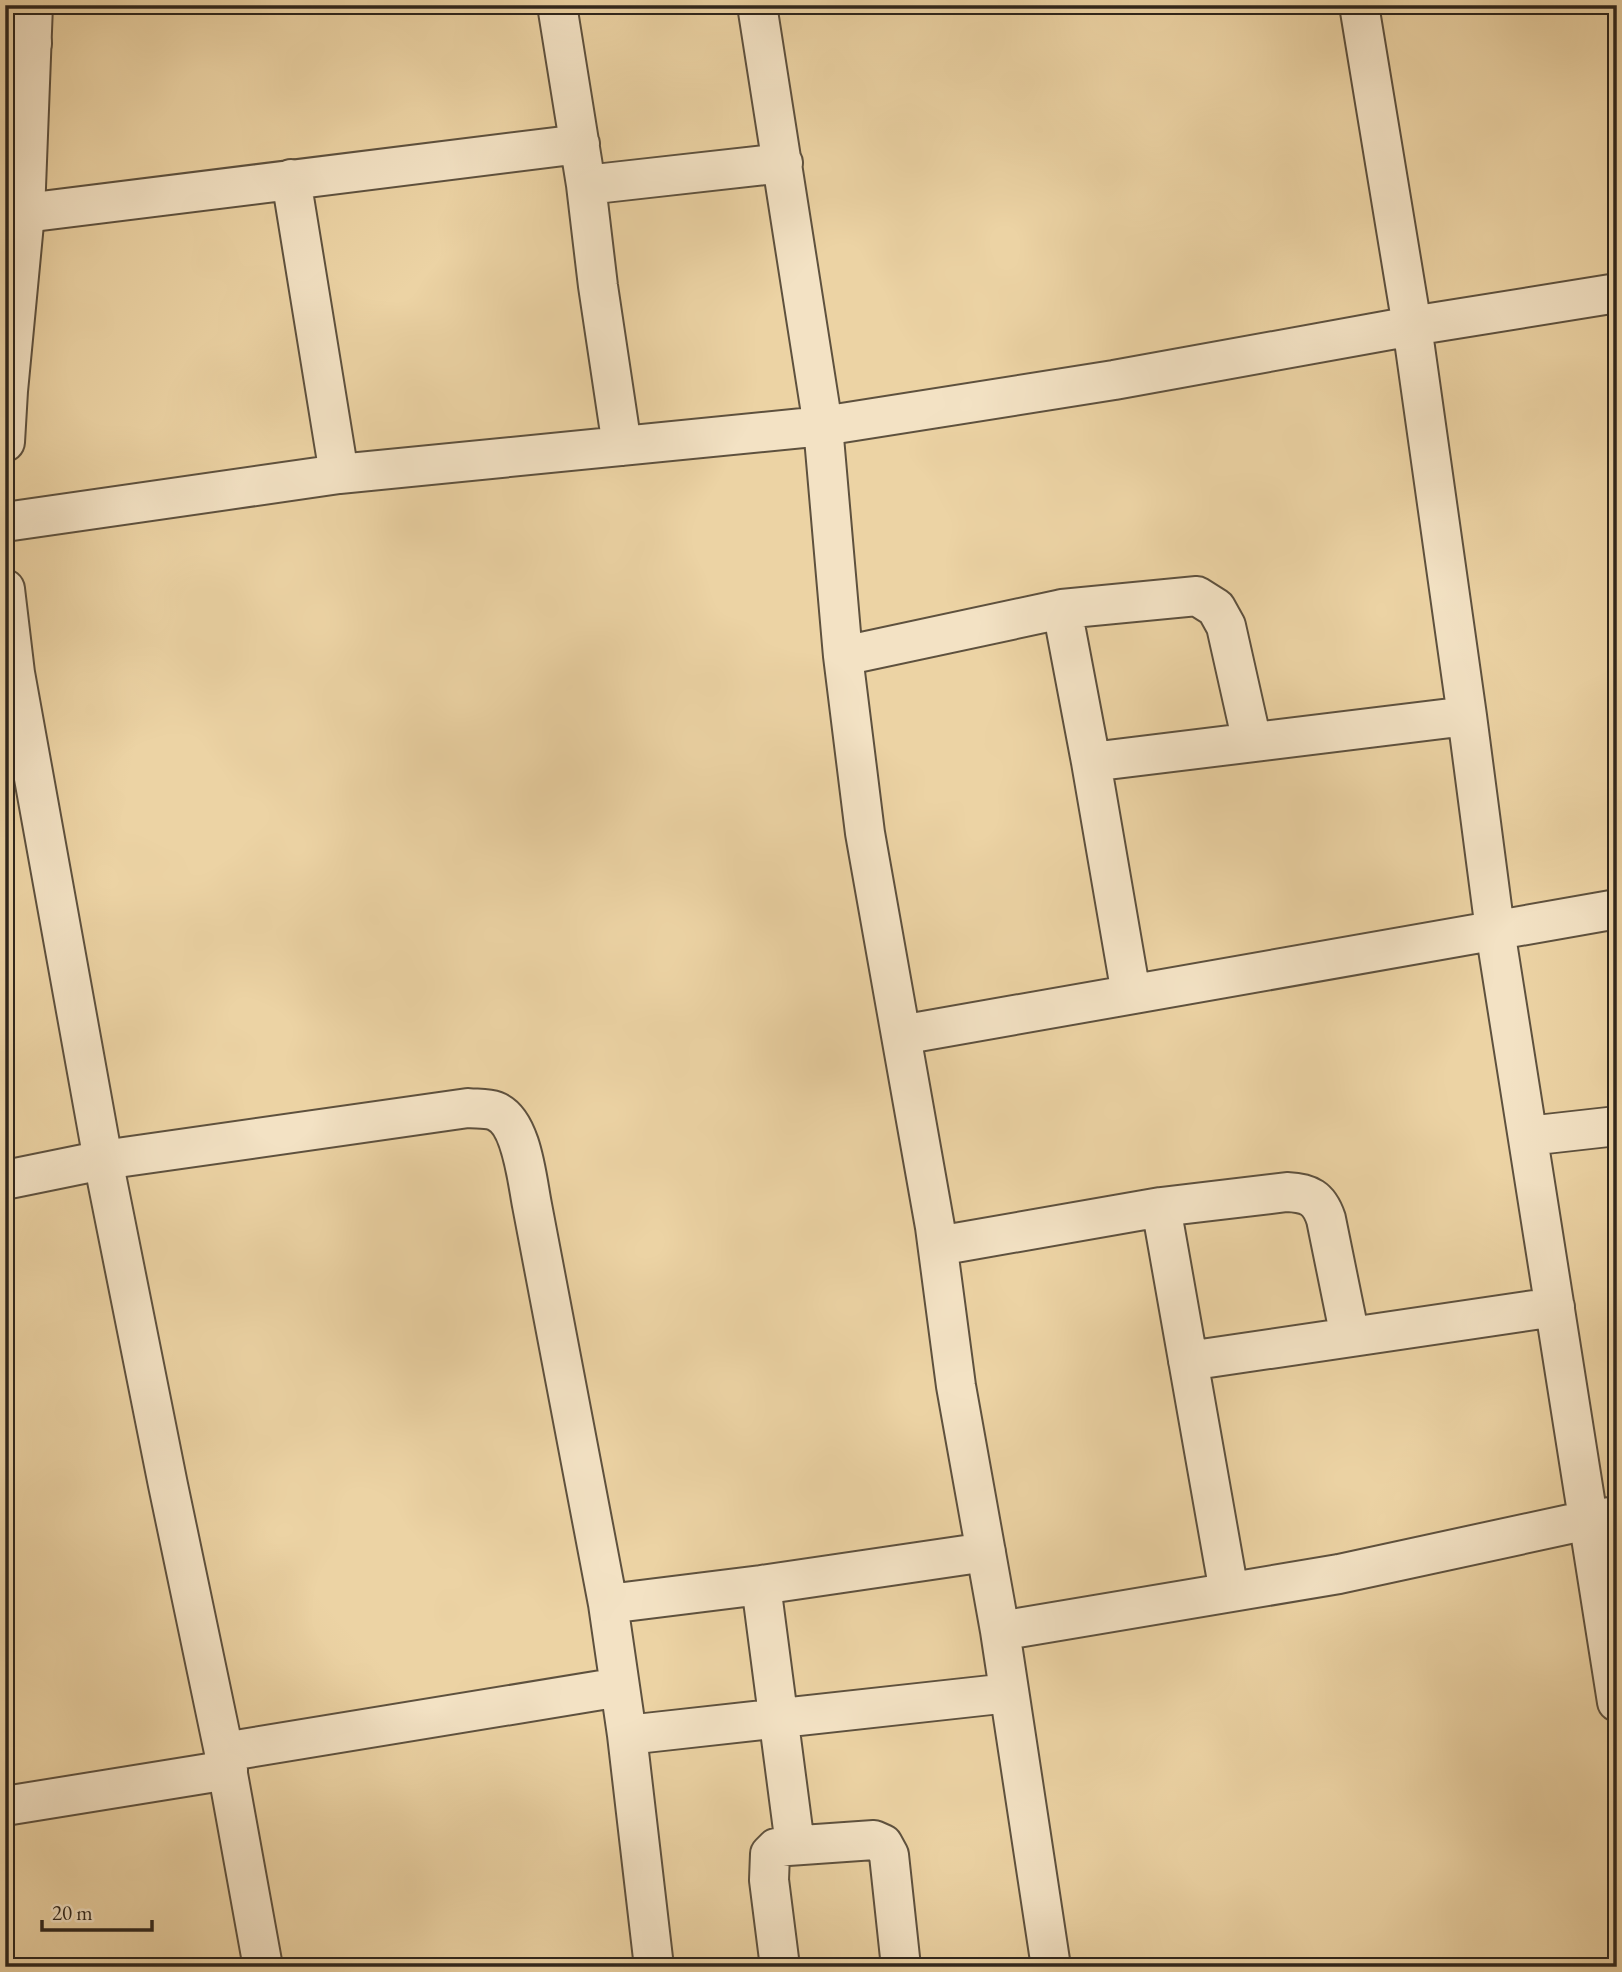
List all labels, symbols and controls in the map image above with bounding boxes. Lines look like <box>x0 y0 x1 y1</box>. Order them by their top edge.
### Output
scale bar <box>42 1888 152 1932</box>
text: 20 m <box>52 1899 93 1926</box>

